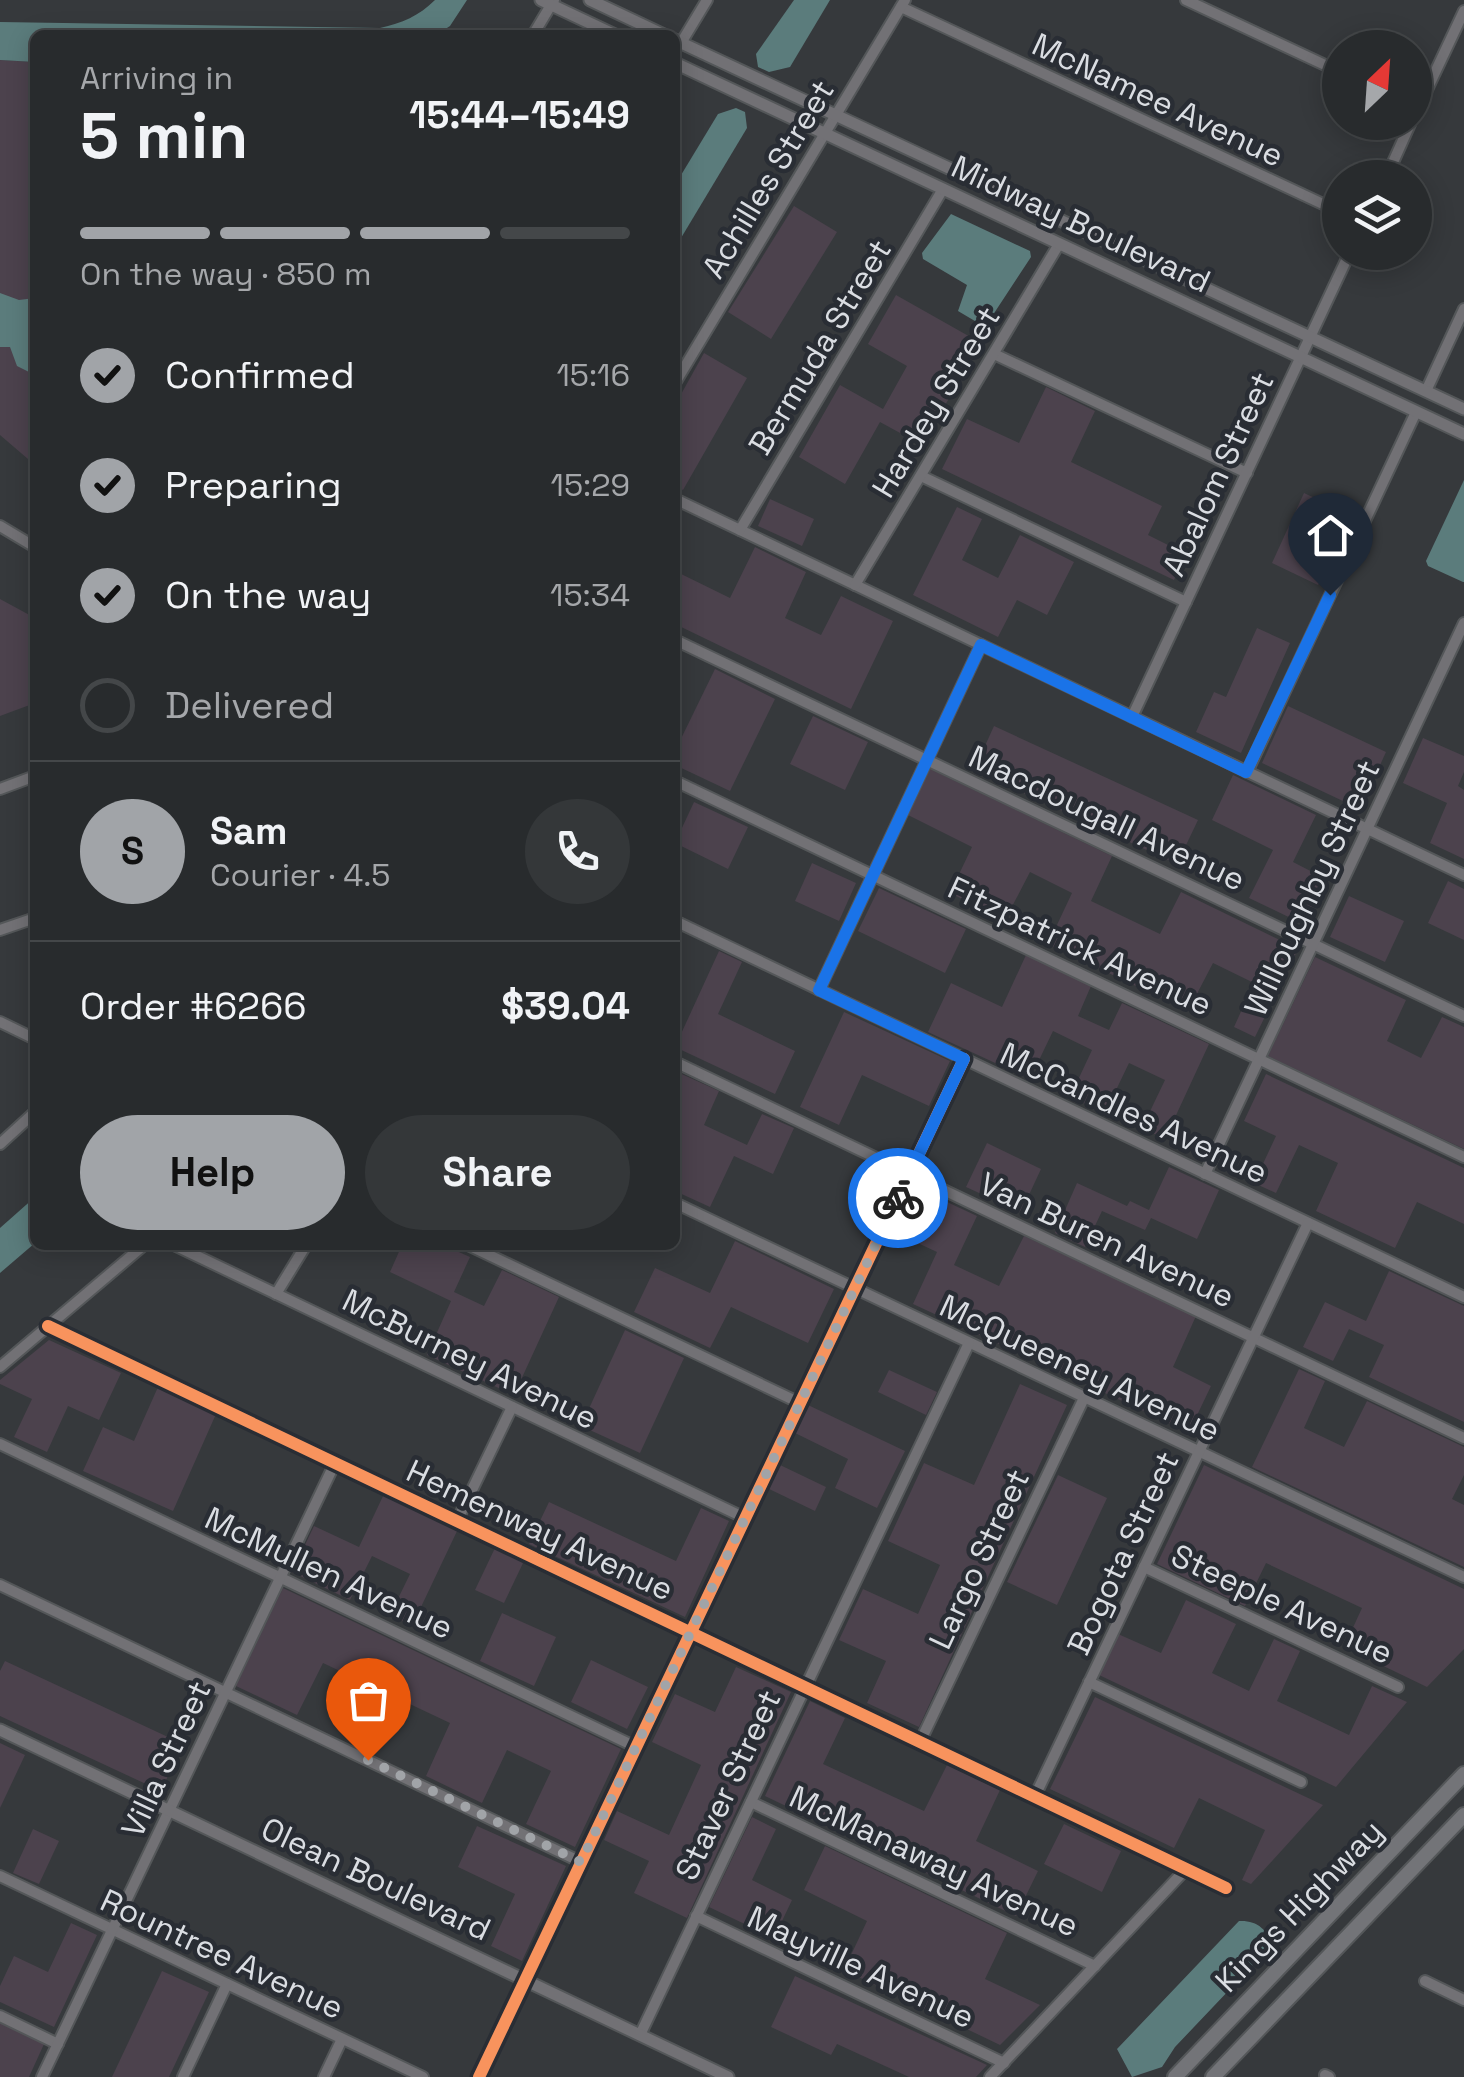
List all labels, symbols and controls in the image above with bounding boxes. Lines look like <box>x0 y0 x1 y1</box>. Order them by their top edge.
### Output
street label: McNamee Avenue <box>1026 24 1290 176</box>
north arrow <box>1322 30 1432 140</box>
map controls <box>1322 30 1432 270</box>
text: Arriving in <box>80 58 233 98</box>
street label: Achilles Street <box>693 73 843 285</box>
text: 15:44–15:49 <box>409 91 630 139</box>
text: 5 min <box>80 94 248 177</box>
street label: Midway Boulevard <box>945 146 1217 302</box>
button: layers <box>1322 160 1432 270</box>
street label: Bermuda Street <box>740 232 900 462</box>
text: On the way · 850 m <box>80 254 372 294</box>
street label: Hardey Street <box>863 299 1009 505</box>
icon: check <box>80 348 135 403</box>
text: Confirmed <box>165 351 355 399</box>
text: 15:16 <box>556 355 630 395</box>
street label: Abalom Street <box>1153 366 1283 582</box>
icon: check <box>80 458 135 513</box>
text: Preparing <box>165 461 342 509</box>
text: 15:29 <box>551 465 630 505</box>
pin <box>1288 493 1373 596</box>
icon: home <box>1303 508 1358 563</box>
icon: check <box>80 568 135 623</box>
text: On the way <box>165 571 371 619</box>
text: 15:34 <box>550 575 630 615</box>
text: Delivered <box>165 681 334 729</box>
street label: Macdougall Avenue <box>963 736 1251 900</box>
street label: Willoughby Street <box>1235 754 1389 1022</box>
button: phone <box>525 799 630 904</box>
text: Sam <box>210 807 287 855</box>
text: S <box>121 827 144 875</box>
text: Courier · 4.5 <box>210 855 391 895</box>
street label: Fitzpatrick Avenue <box>942 867 1218 1025</box>
text: Order #6266 <box>80 982 307 1030</box>
text: $39.04 <box>501 982 630 1030</box>
street label: McCandles Avenue <box>994 1033 1274 1193</box>
button: Help <box>80 1115 345 1230</box>
button: Share <box>365 1115 630 1230</box>
courier <box>848 1148 948 1248</box>
street label: Van Buren Avenue <box>973 1163 1241 1317</box>
icon: bike <box>871 1171 926 1226</box>
street label: McBurney Avenue <box>336 1280 604 1438</box>
street label: McQueeney Avenue <box>933 1285 1227 1451</box>
street label: Bogota Street <box>1058 1445 1188 1661</box>
street label: Hemenway Avenue <box>400 1451 680 1609</box>
street label: Largo Street <box>920 1463 1038 1655</box>
street label: McMullen Avenue <box>199 1498 459 1648</box>
street label: Steeple Avenue <box>1165 1535 1399 1673</box>
pin <box>326 1658 411 1761</box>
icon: bag <box>341 1673 396 1728</box>
street label: Villa Street <box>112 1675 220 1843</box>
street label: Staver Street <box>666 1683 790 1887</box>
street label: McManaway Avenue <box>783 1776 1085 1946</box>
street label: Olean Boulevard <box>255 1808 497 1950</box>
street label: Kings Highway <box>1207 1811 1391 2001</box>
street label: Rountree Avenue <box>94 1880 350 2028</box>
street label: Mayville Avenue <box>741 1897 981 2037</box>

